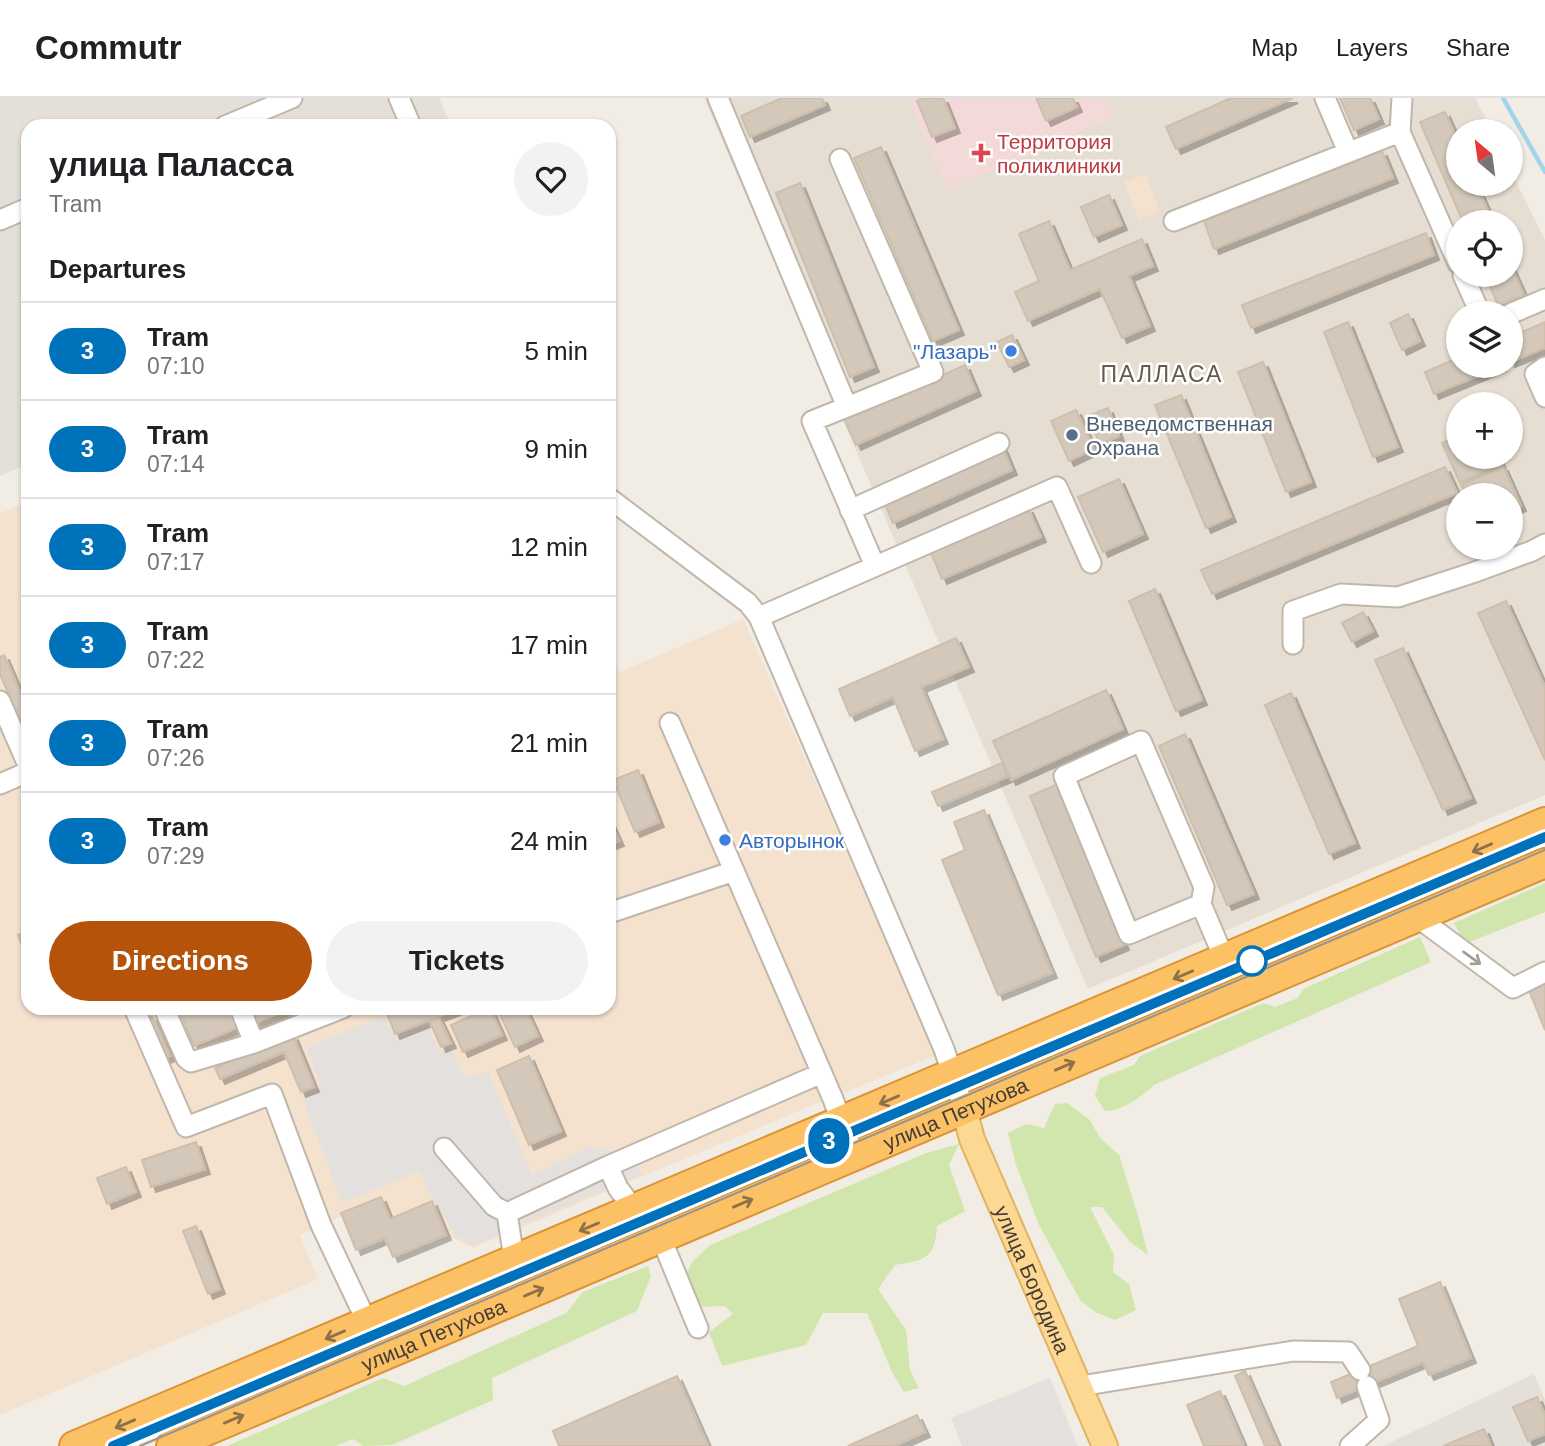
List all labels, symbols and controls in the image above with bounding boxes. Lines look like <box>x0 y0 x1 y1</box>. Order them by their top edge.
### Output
text: Commutr <box>35 29 182 66</box>
text: Map <box>1251 34 1298 61</box>
text: Layers <box>1336 34 1408 61</box>
text: Share <box>1446 34 1510 61</box>
north arrow <box>1446 119 1522 196</box>
map controls <box>1446 119 1523 560</box>
place label: Территория поликлиники <box>997 130 1121 177</box>
button: heart <box>514 142 588 216</box>
marker: Территория поликлиники <box>971 143 991 163</box>
text: улица Паласса <box>49 146 293 183</box>
text: Tram <box>49 191 102 217</box>
button: locate <box>1446 210 1523 287</box>
text: Departures <box>49 254 186 284</box>
button: layers <box>1446 301 1523 378</box>
text: Tram <box>147 322 209 352</box>
text: 5 min <box>524 336 588 366</box>
text: 3 <box>81 337 94 364</box>
place label: "Лазарь" <box>913 340 997 363</box>
marker: "Лазарь" <box>1003 343 1019 359</box>
text: 07:10 <box>147 353 205 379</box>
district label: ПАЛЛАСА <box>1101 361 1223 387</box>
button: + <box>1446 392 1523 469</box>
place label: Вневедомственная Охрана <box>1086 412 1273 459</box>
text: Tram <box>147 420 209 450</box>
marker: Вневедомственная Охрана <box>1064 427 1080 443</box>
text: 9 min <box>524 434 588 464</box>
text: 3 <box>81 435 94 462</box>
text: 07:14 <box>147 451 205 477</box>
button: − <box>1446 483 1523 560</box>
text: Tram <box>147 518 209 548</box>
text: 12 min <box>510 532 588 562</box>
text: 3 <box>81 533 94 560</box>
text: 07:17 <box>147 549 205 575</box>
text: Tram <box>147 616 209 646</box>
text: 17 min <box>510 630 588 660</box>
text: 3 <box>81 631 94 658</box>
text: 07:22 <box>147 647 205 673</box>
text: Tram <box>147 714 209 744</box>
text: 21 min <box>510 728 588 758</box>
text: 3 <box>81 729 94 756</box>
text: 07:26 <box>147 745 205 771</box>
text: Tram <box>147 812 209 842</box>
text: 24 min <box>510 826 588 856</box>
text: 3 <box>81 827 94 854</box>
place label: Авторынок <box>739 829 845 852</box>
marker: Авторынок <box>717 832 733 848</box>
one-way arrow <box>1472 842 1493 855</box>
text: 07:29 <box>147 843 205 869</box>
button: Directions <box>49 921 312 1001</box>
button: Tickets <box>326 921 588 1001</box>
unlabelled marker <box>1237 946 1267 976</box>
one-way arrow <box>1462 950 1481 965</box>
one-way arrow <box>1172 970 1194 983</box>
one-way arrow <box>1054 1059 1076 1072</box>
street label: улица Петухова <box>880 1072 1031 1154</box>
one-way arrow <box>879 1094 900 1107</box>
line badge: 3 <box>806 1118 852 1164</box>
text: 3 <box>822 1127 836 1154</box>
one-way arrow <box>732 1196 754 1209</box>
street label: улица Бородина <box>991 1202 1075 1357</box>
one-way arrow <box>579 1221 601 1234</box>
one-way arrow <box>523 1285 544 1298</box>
street label: улица Петухова <box>358 1294 509 1375</box>
one-way arrow <box>325 1330 346 1343</box>
one-way arrow <box>223 1412 245 1425</box>
one-way arrow <box>115 1418 137 1431</box>

